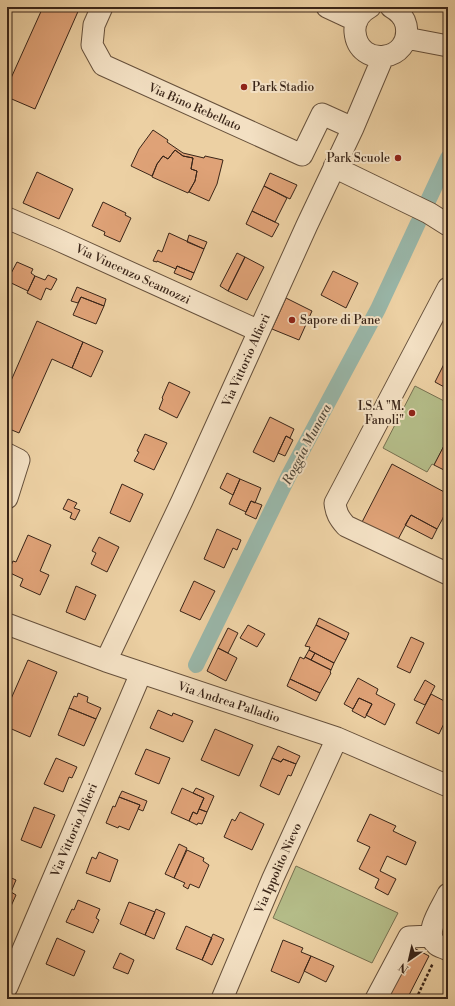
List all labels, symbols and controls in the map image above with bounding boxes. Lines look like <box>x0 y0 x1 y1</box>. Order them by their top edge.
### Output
street label: Via Bino Rebellato <box>145 80 244 135</box>
place label: Park Stadio <box>252 80 315 95</box>
marker: Park Stadio <box>239 82 249 92</box>
place label: Park Scuole <box>326 151 390 166</box>
marker: Park Scuole <box>393 153 403 163</box>
street label: Via Vincenzo Scamozzi <box>72 241 193 308</box>
street label: Via Vittorio Alfieri <box>219 311 274 410</box>
place label: Sapore di Pane <box>300 313 380 328</box>
marker: Sapore di Pane <box>287 315 297 325</box>
place label: I.S.A "M. Fanoli" <box>358 399 404 428</box>
water label: Roggia Munara <box>278 401 335 488</box>
marker: I.S.A "M. Fanoli" <box>407 408 417 418</box>
street label: Via Andrea Palladio <box>175 679 282 726</box>
street label: Via Vittorio Alfieri <box>48 781 101 880</box>
street label: Via Ippolito Nievo <box>251 820 305 917</box>
north arrow <box>389 940 429 980</box>
text: N <box>396 959 411 976</box>

